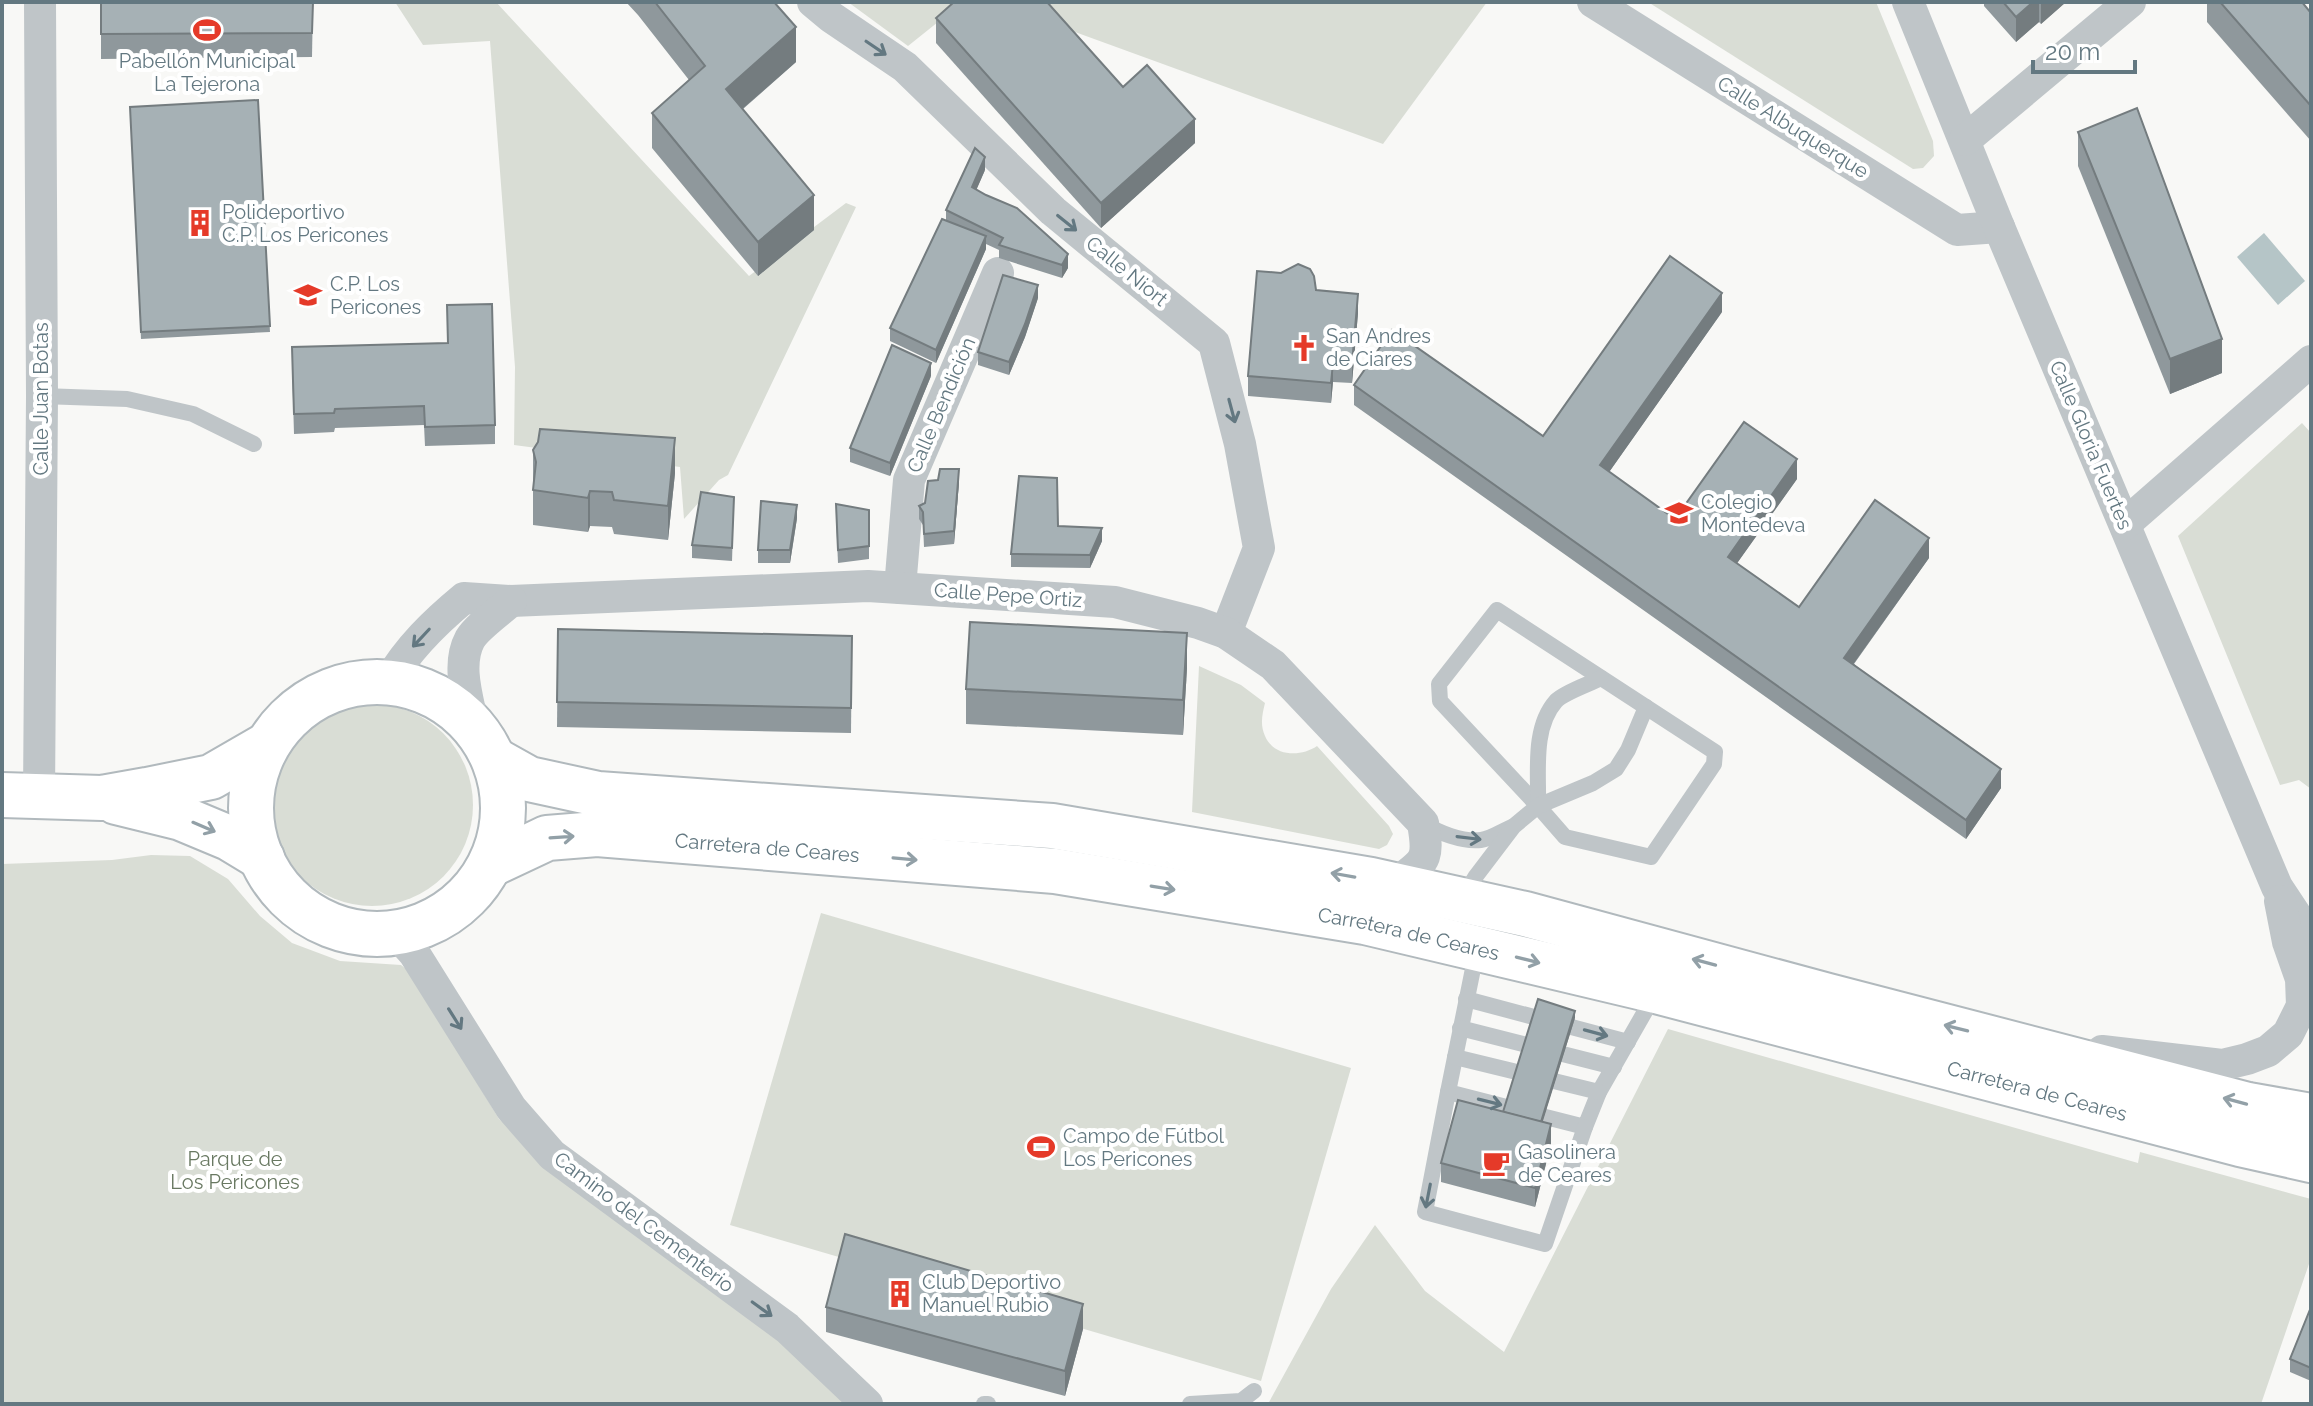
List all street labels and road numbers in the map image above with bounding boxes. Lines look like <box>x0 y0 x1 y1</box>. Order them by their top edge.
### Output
street label: Calle Albuquerque <box>1713 71 1873 183</box>
street label: Calle Niort <box>1081 231 1173 311</box>
street label: Calle Juan Botas <box>29 322 53 476</box>
street label: Calle Bendición <box>902 334 980 476</box>
street label: Calle Gloria Fuertes <box>2045 357 2137 533</box>
street label: Calle Pepe Ortiz <box>933 578 1083 612</box>
street label: Carretera de Ceares <box>674 828 860 867</box>
street label: Carretera de Ceares <box>1316 902 1502 965</box>
street label: Carretera de Ceares <box>1945 1056 2130 1126</box>
street label: Camino del Cementerio <box>549 1147 739 1297</box>

